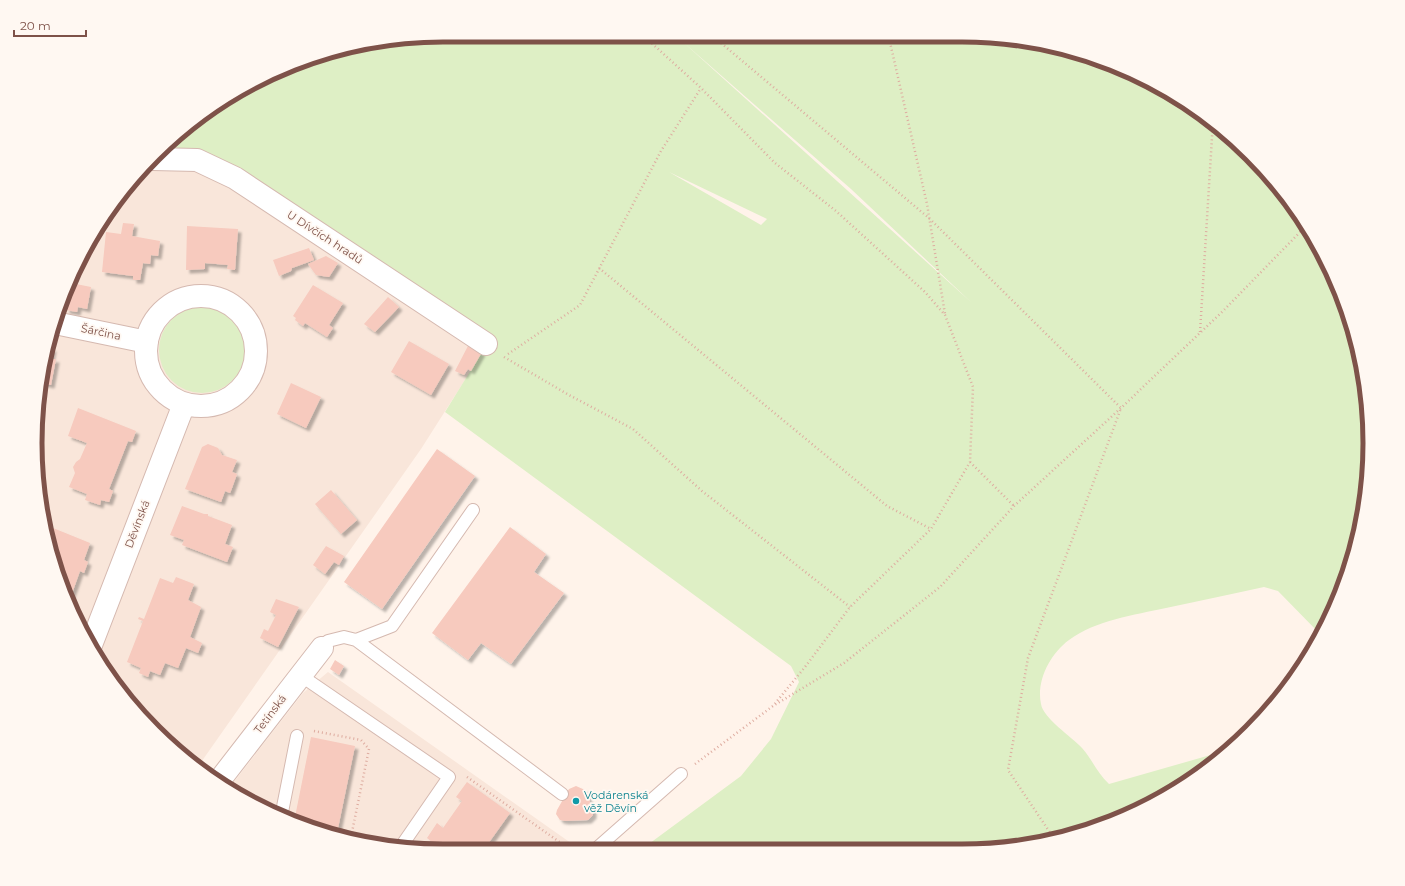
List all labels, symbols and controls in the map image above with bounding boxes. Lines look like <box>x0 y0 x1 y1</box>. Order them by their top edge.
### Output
scale bar <box>14 12 86 38</box>
text: 20 m <box>20 18 51 33</box>
street label: U Dívčích hradů <box>284 207 366 267</box>
street label: Šárčina <box>80 321 122 343</box>
street label: Děvínská <box>121 498 153 550</box>
street label: Tetínská <box>251 692 289 736</box>
place label: Vodárenská věž Děvín <box>584 788 649 815</box>
marker: Vodárenská věž Děvín <box>571 796 581 806</box>

